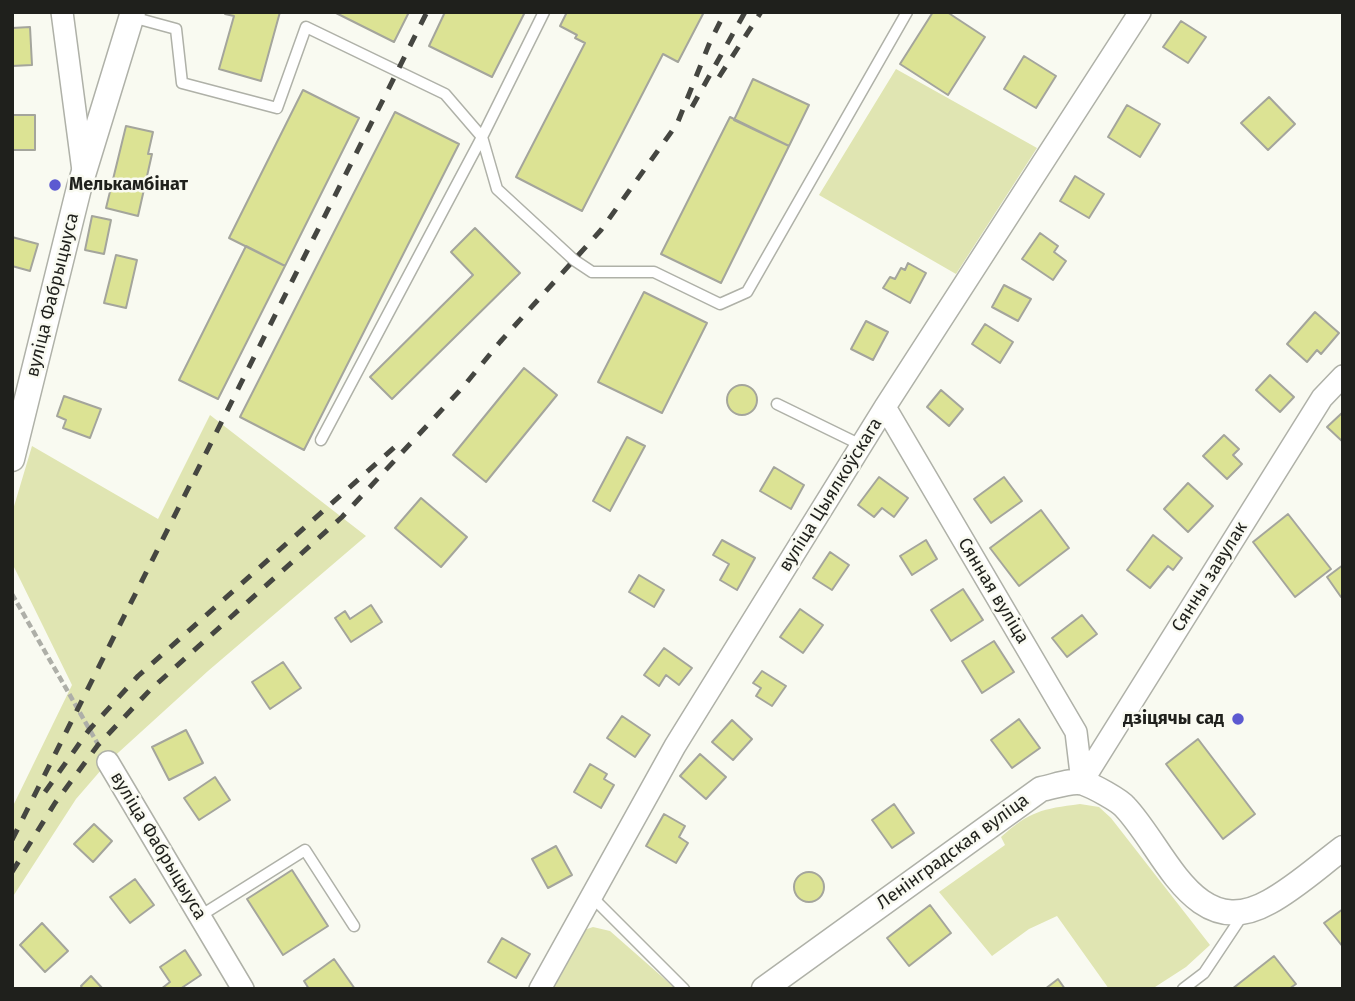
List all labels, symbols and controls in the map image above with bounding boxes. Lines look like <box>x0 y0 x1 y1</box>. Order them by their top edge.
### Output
place label: Мелькамбінат <box>69 174 188 196</box>
marker: Мелькамбінат <box>47 177 63 193</box>
street label: вуліца Фабрыцыуса <box>22 211 84 379</box>
street label: вуліца Цыялкоўскага <box>775 414 887 576</box>
street label: Сянны завулак <box>1168 518 1252 636</box>
street label: Сянная вуліца <box>953 534 1033 648</box>
place label: дзіцячы сад <box>1123 708 1224 730</box>
marker: дзіцячы сад <box>1230 711 1246 727</box>
street label: вуліца Фабрыцыуса <box>105 768 211 924</box>
street label: Ленінградская вуліца <box>873 790 1033 914</box>

